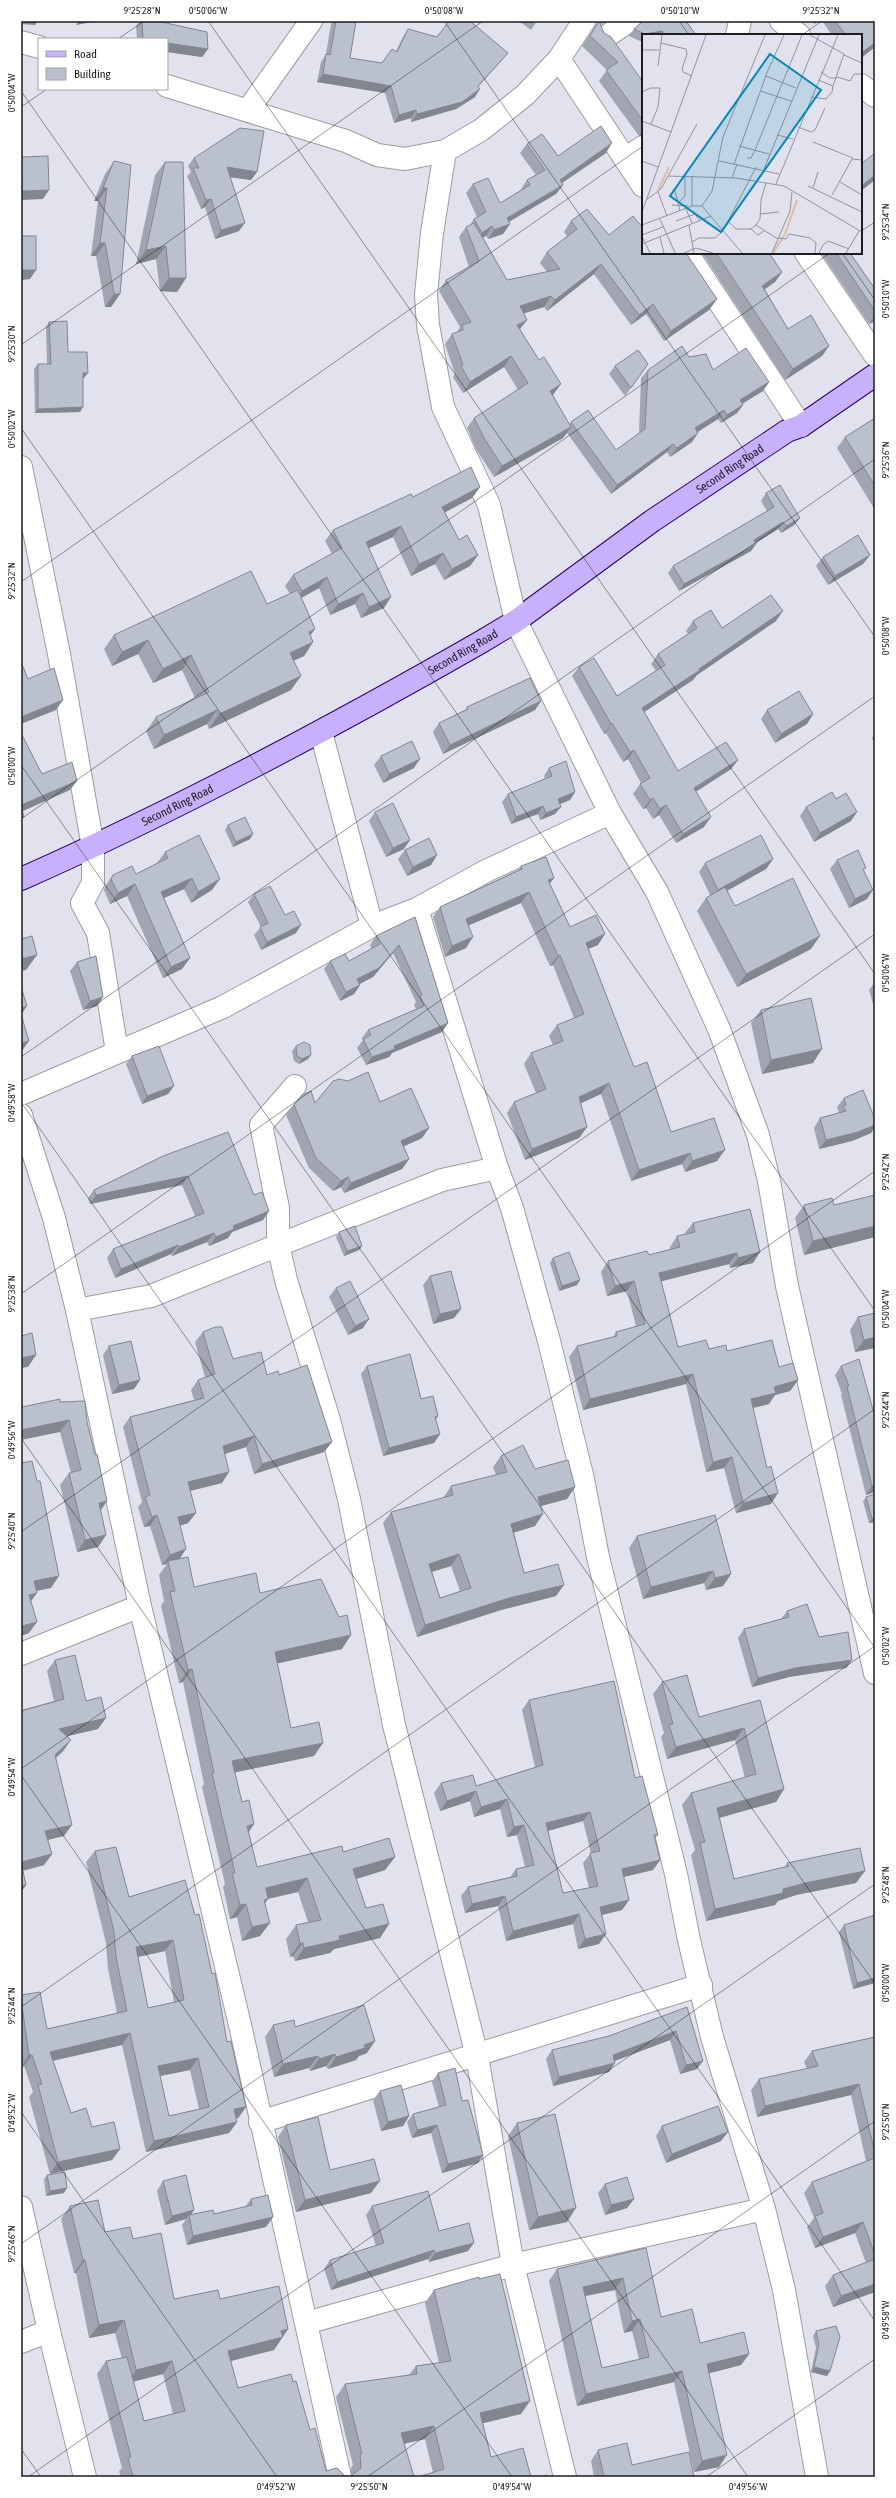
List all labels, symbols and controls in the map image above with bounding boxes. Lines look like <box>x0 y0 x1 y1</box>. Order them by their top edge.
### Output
text: 9°25'28"N <box>123 5 161 16</box>
text: 0°50'06"W <box>189 5 228 16</box>
text: 0°50'08"W <box>425 5 464 16</box>
text: 0°50'10"W <box>661 5 700 16</box>
text: 9°25'32"N <box>802 5 840 16</box>
inset map <box>642 34 862 254</box>
legend <box>38 38 168 90</box>
text: Road <box>74 47 97 61</box>
text: Building <box>74 67 112 81</box>
text: 0°50'04"W <box>6 73 17 112</box>
text: 9°25'34"N <box>880 203 891 241</box>
text: 0°50'10"W <box>880 279 891 318</box>
text: 9°25'30"N <box>6 325 17 363</box>
text: 0°50'02"W <box>6 409 17 448</box>
text: 9°25'36"N <box>880 441 891 479</box>
street label: Second Ring Road <box>694 442 766 497</box>
text: 9°25'32"N <box>6 562 17 600</box>
text: 0°50'08"W <box>880 616 891 655</box>
street label: Second Ring Road <box>426 627 500 678</box>
text: 0°50'00"W <box>6 746 17 785</box>
street label: Second Ring Road <box>139 782 216 829</box>
text: 0°50'06"W <box>880 953 891 992</box>
text: 0°49'58"W <box>6 1083 17 1122</box>
text: 9°25'42"N <box>880 1153 891 1191</box>
text: 9°25'38"N <box>6 1275 17 1313</box>
text: 0°50'04"W <box>880 1289 891 1328</box>
text: 9°25'44"N <box>880 1391 891 1429</box>
text: 0°49'56"W <box>6 1420 17 1459</box>
text: 9°25'40"N <box>6 1512 17 1550</box>
text: 0°50'02"W <box>880 1626 891 1665</box>
text: 0°49'54"W <box>6 1757 17 1796</box>
text: 9°25'48"N <box>880 1866 891 1904</box>
text: 0°50'00"W <box>880 1963 891 2002</box>
text: 9°25'44"N <box>6 1987 17 2025</box>
text: 0°49'52"W <box>6 2093 17 2132</box>
text: 9°25'50"N <box>880 2103 891 2141</box>
text: 9°25'46"N <box>6 2225 17 2263</box>
text: 0°49'58"W <box>880 2300 891 2339</box>
text: 0°49'52"W <box>257 2481 296 2492</box>
text: 9°25'50"N <box>350 2481 388 2492</box>
text: 0°49'54"W <box>493 2481 532 2492</box>
text: 0°49'56"W <box>729 2481 768 2492</box>

